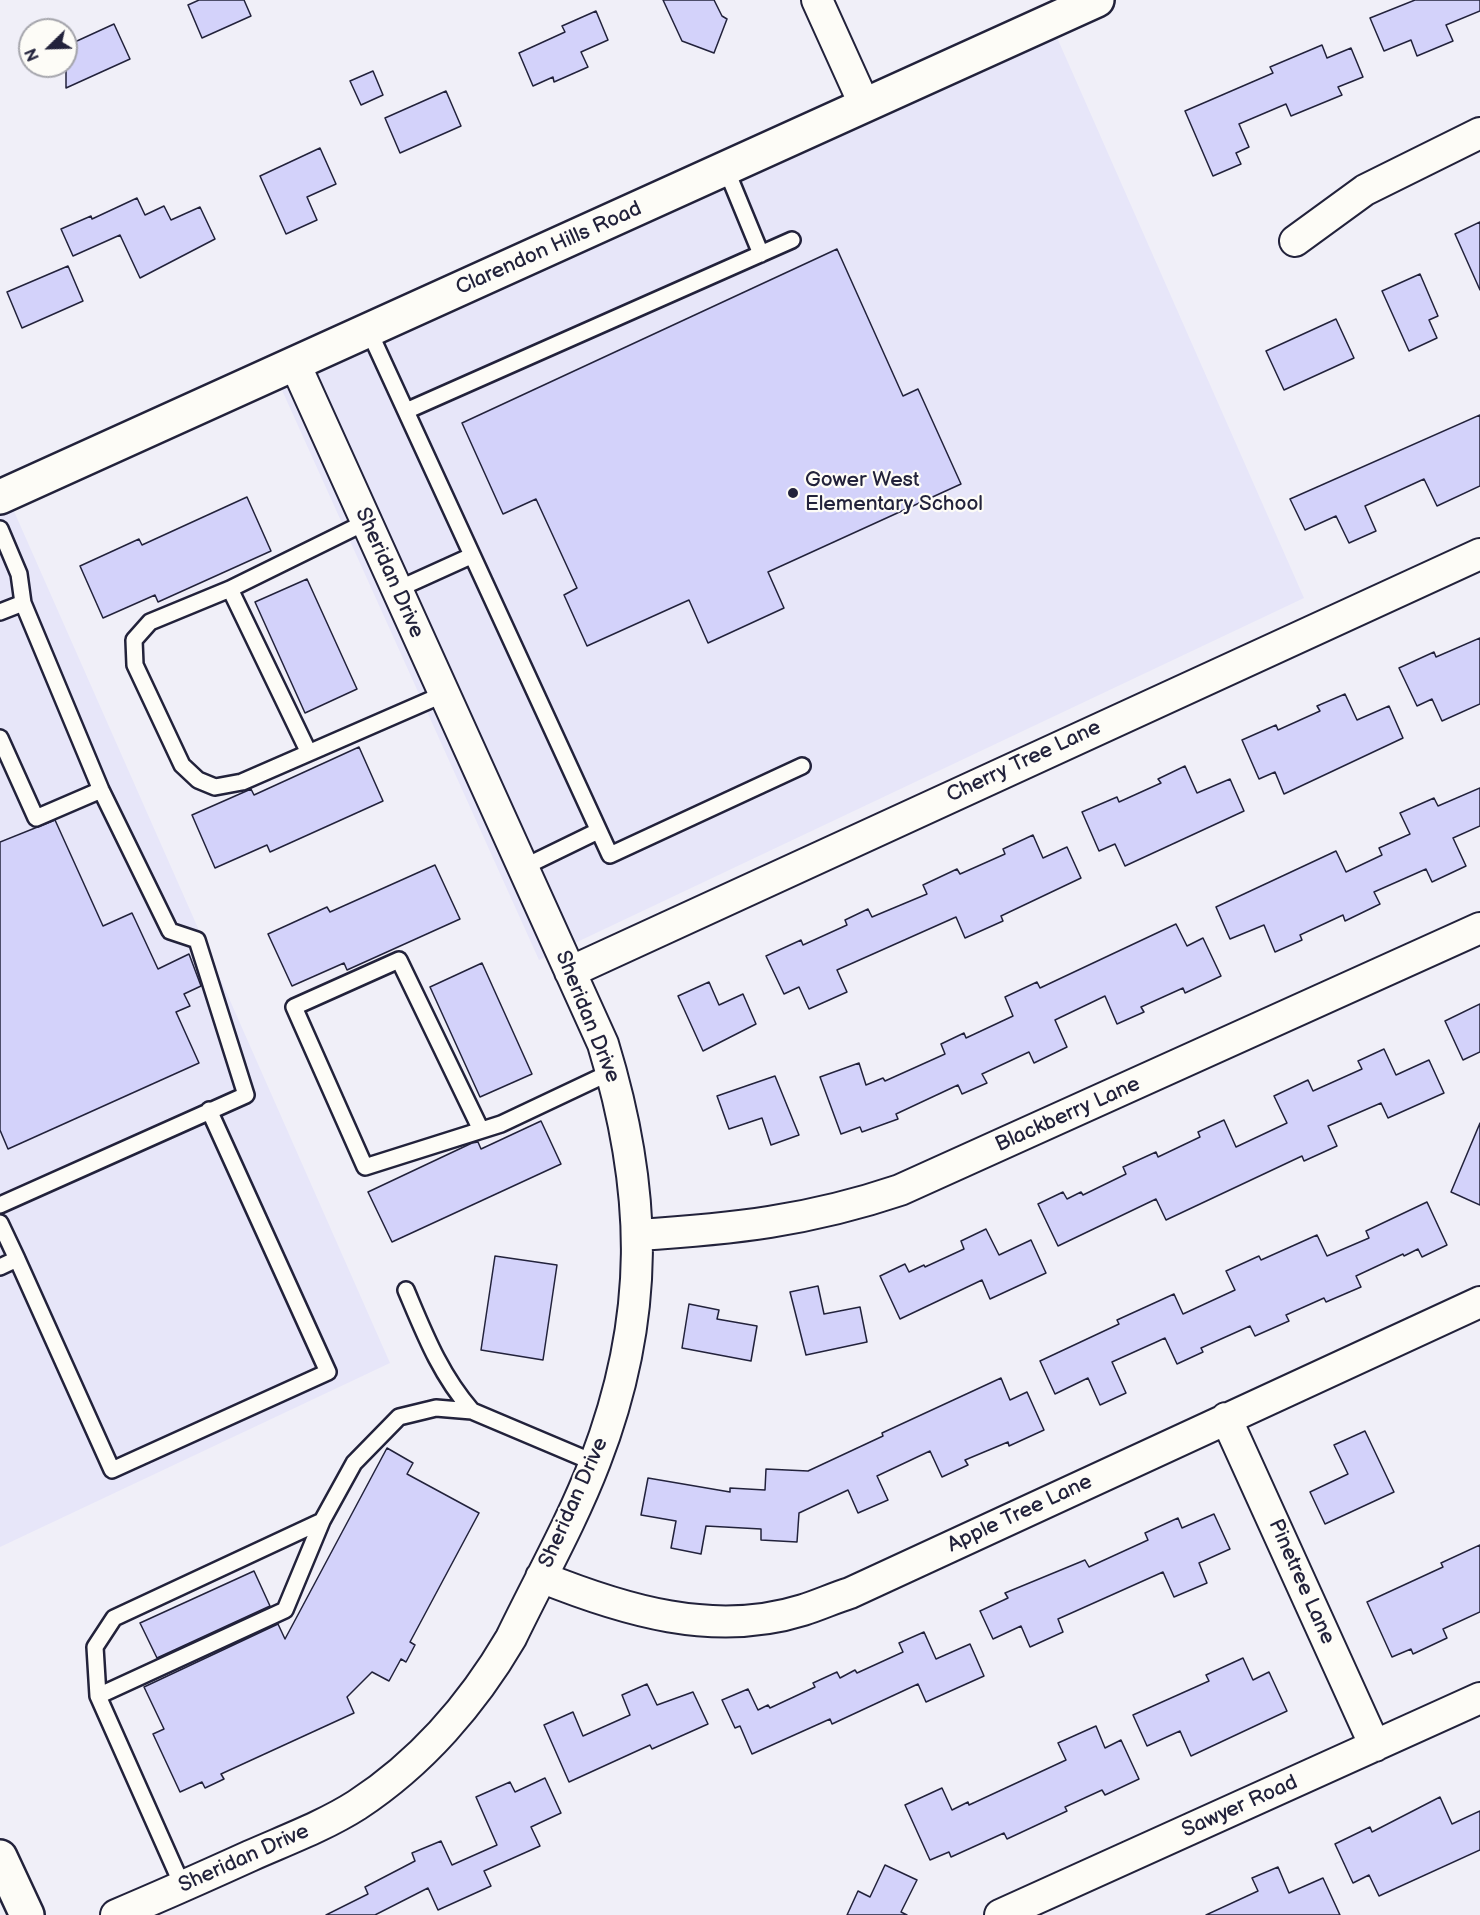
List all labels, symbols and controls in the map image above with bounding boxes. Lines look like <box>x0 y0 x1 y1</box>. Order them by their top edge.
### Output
north arrow <box>18 18 78 78</box>
text: N <box>22 45 44 64</box>
street label: Clarendon Hills Road <box>452 197 646 301</box>
place label: Gower West Elementary School <box>805 468 983 518</box>
marker: Gower West Elementary School <box>786 486 800 500</box>
street label: Sheridan Drive <box>349 504 429 642</box>
street label: Cherry Tree Lane <box>943 715 1105 809</box>
street label: Sheridan Drive <box>549 947 625 1087</box>
street label: Blackberry Lane <box>992 1072 1144 1158</box>
street label: Sheridan Drive <box>534 1434 614 1572</box>
street label: Apple Tree Lane <box>944 1469 1096 1559</box>
street label: Pinetree Lane <box>1262 1516 1340 1648</box>
street label: Sawyer Road <box>1178 1770 1302 1844</box>
street label: Sheridan Drive <box>175 1819 313 1899</box>

